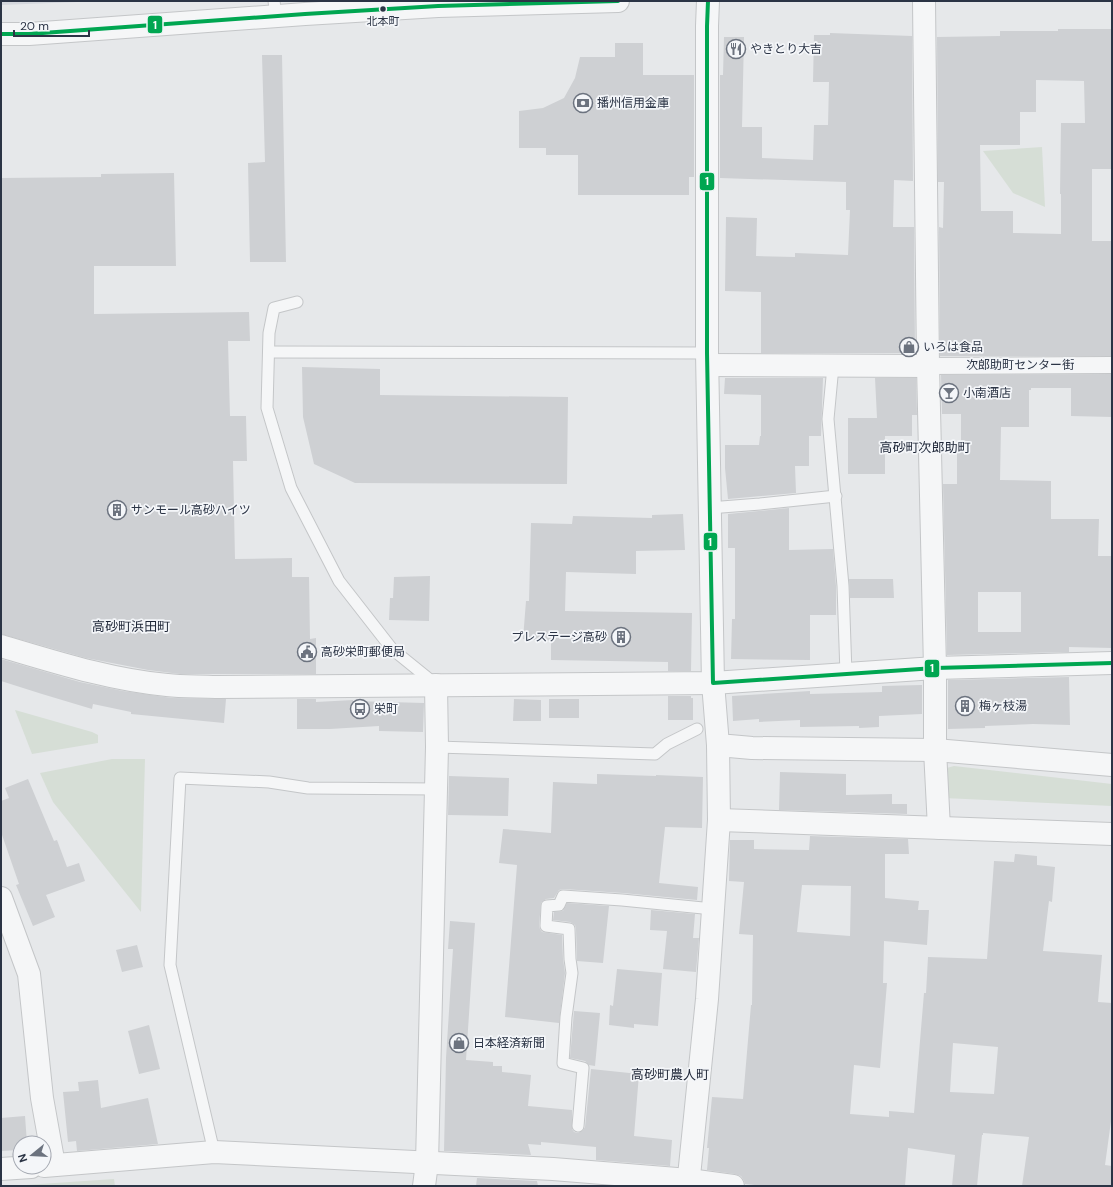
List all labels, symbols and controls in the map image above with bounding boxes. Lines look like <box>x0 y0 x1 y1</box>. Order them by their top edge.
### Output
marker: 北本町 <box>378 4 388 14</box>
scale bar <box>14 12 89 38</box>
place label: 北本町 <box>367 14 400 28</box>
line badge: 1 <box>147 15 163 34</box>
text: 20 m <box>20 18 49 34</box>
text: 1 <box>153 18 157 32</box>
restaurant icon: やきとり大吉 <box>725 38 747 60</box>
place label: やきとり大吉 <box>750 41 822 57</box>
bank icon: 播州信用金庫 <box>572 92 594 114</box>
place label: 播州信用金庫 <box>597 95 669 111</box>
line badge: 1 <box>699 172 715 191</box>
text: 1 <box>705 174 709 188</box>
shop icon: いろは食品 <box>898 336 920 358</box>
place label: いろは食品 <box>923 339 983 355</box>
street label: 次郎助町センター街 <box>966 357 1074 373</box>
bar icon: 小南酒店 <box>938 382 960 404</box>
place label: 小南酒店 <box>963 385 1011 401</box>
district label: 高砂町次郎助町 <box>879 439 971 456</box>
building icon: サンモール高砂ハイツ <box>106 499 128 521</box>
place label: サンモール高砂ハイツ <box>131 502 251 518</box>
line badge: 1 <box>703 532 718 551</box>
text: 1 <box>708 535 712 549</box>
district label: 高砂町浜田町 <box>92 618 170 635</box>
building icon: プレステージ高砂 <box>610 626 632 648</box>
place label: プレステージ高砂 <box>511 629 607 645</box>
public building icon: 高砂栄町郵便局 <box>296 641 318 663</box>
place label: 高砂栄町郵便局 <box>321 644 405 660</box>
line badge: 1 <box>924 659 940 678</box>
text: 1 <box>930 661 934 675</box>
building icon: 梅ヶ枝湯 <box>954 695 976 717</box>
bus stop icon: 栄町 <box>349 698 371 720</box>
place label: 梅ヶ枝湯 <box>979 698 1027 714</box>
place label: 栄町 <box>374 701 398 717</box>
shop icon: 日本経済新聞 <box>448 1032 470 1054</box>
place label: 日本経済新聞 <box>473 1035 545 1051</box>
district label: 高砂町農人町 <box>631 1066 709 1083</box>
north arrow <box>12 1135 52 1175</box>
text: N <box>15 1152 30 1164</box>

